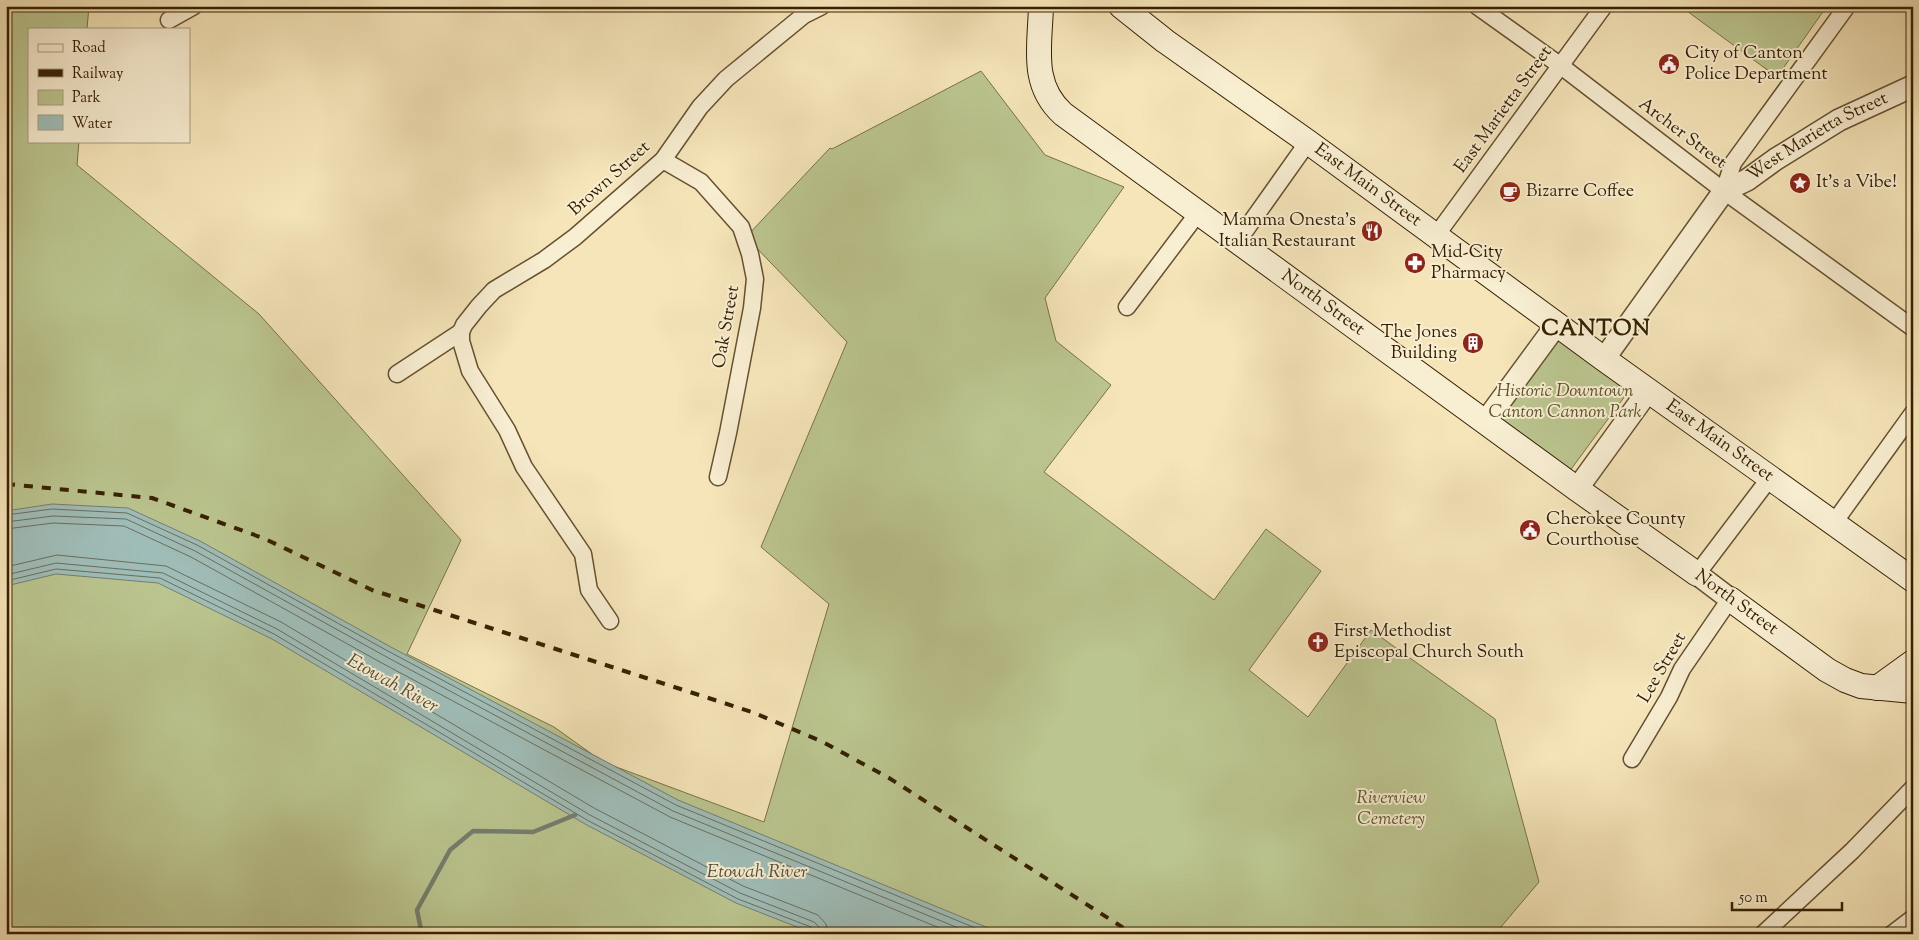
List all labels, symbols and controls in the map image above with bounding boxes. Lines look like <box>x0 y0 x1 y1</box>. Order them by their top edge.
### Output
legend <box>28 28 190 142</box>
text: Road <box>72 38 106 59</box>
street label: East Marietta Street <box>1449 41 1559 179</box>
place label: City of Canton Police Department <box>1685 41 1828 88</box>
public building icon: City of Canton Police Department <box>1657 52 1681 76</box>
text: Railway <box>72 64 124 85</box>
street label: West Marietta Street <box>1742 86 1892 189</box>
text: Park <box>72 88 101 109</box>
street label: Archer Street <box>1632 92 1732 176</box>
text: Water <box>72 114 113 135</box>
street label: Brown Street <box>563 135 657 223</box>
street label: East Main Street <box>1308 137 1426 234</box>
place label: It's a Vibe! <box>1816 170 1897 196</box>
place icon: It's a Vibe! <box>1788 171 1812 195</box>
place label: Bizarre Coffee <box>1526 179 1634 205</box>
cafe icon: Bizarre Coffee <box>1498 180 1522 204</box>
place label: Mamma Onesta's Italian Restaurant <box>1219 208 1356 255</box>
restaurant icon: Mamma Onesta's Italian Restaurant <box>1360 219 1384 243</box>
place label: Mid-City Pharmacy <box>1431 240 1506 287</box>
pharmacy icon: Mid-City Pharmacy <box>1403 251 1427 275</box>
street label: North Street <box>1275 264 1370 343</box>
street label: Oak Street <box>707 283 747 371</box>
district label: CANTON <box>1541 314 1651 346</box>
place label: The Jones Building <box>1381 320 1457 367</box>
building icon: The Jones Building <box>1461 331 1485 355</box>
park label: Historic Downtown Canton Cannon Park <box>1488 379 1642 426</box>
street label: East Main Street <box>1660 394 1779 489</box>
place label: Cherokee County Courthouse <box>1546 507 1686 554</box>
public building icon: Cherokee County Courthouse <box>1518 518 1542 542</box>
street label: North Street <box>1689 564 1783 642</box>
place label: First Methodist Episcopal Church South <box>1334 619 1525 666</box>
street label: Lee Street <box>1632 628 1694 708</box>
church icon: First Methodist Episcopal Church South <box>1306 630 1330 654</box>
water label: Etowah River <box>341 648 443 720</box>
park label: Riverview Cemetery <box>1357 786 1425 833</box>
water label: Etowah River <box>706 859 808 886</box>
scale bar <box>1732 880 1842 912</box>
text: 50 m <box>1738 888 1768 909</box>

